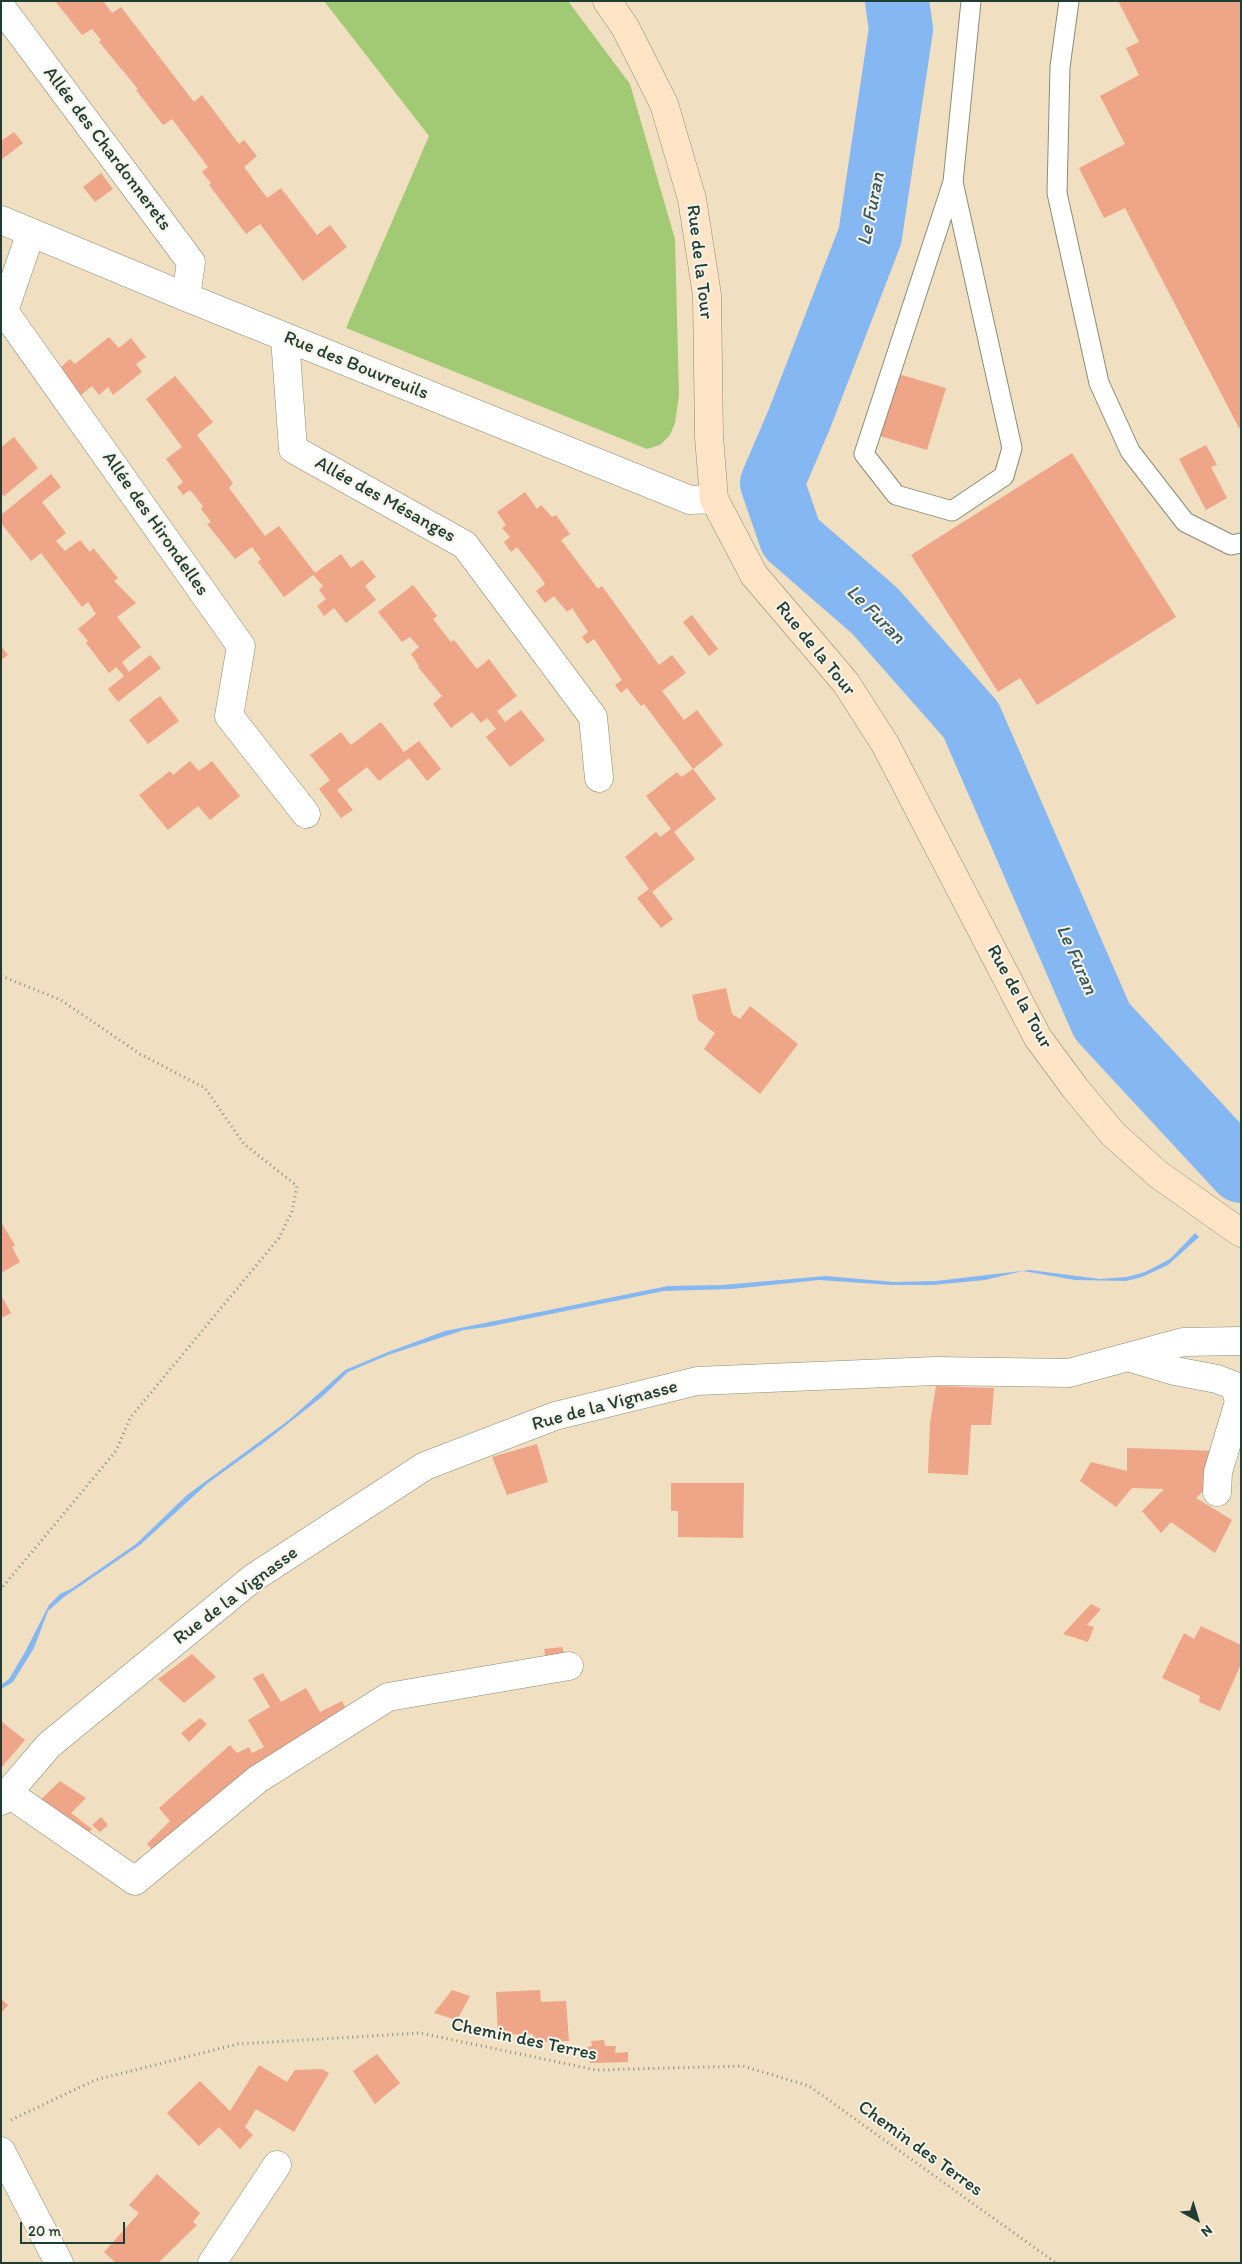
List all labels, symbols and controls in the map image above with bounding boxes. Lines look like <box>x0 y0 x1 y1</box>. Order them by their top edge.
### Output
street label: Allée des Chardonnerets <box>38 63 176 235</box>
water label: Le Furan <box>853 171 891 247</box>
street label: Rue de la Tour <box>681 204 717 320</box>
street label: Rue des Bouvreuils <box>280 327 432 405</box>
street label: Allée des Hirondelles <box>97 448 213 600</box>
street label: Allée des Mésanges <box>311 452 459 548</box>
water label: Le Furan <box>840 580 910 650</box>
street label: Rue de la Tour <box>770 597 860 701</box>
water label: Le Furan <box>1050 921 1102 999</box>
street label: Rue de la Tour <box>981 941 1057 1053</box>
street label: Rue de la Vignasse <box>530 1376 680 1436</box>
street label: Rue de la Vignasse <box>169 1542 303 1650</box>
street label: Chemin des Terres <box>449 2013 599 2067</box>
street label: Chemin des Terres <box>853 2096 987 2202</box>
north arrow <box>1172 2194 1222 2244</box>
scale bar <box>22 2212 128 2244</box>
text: N <box>1198 2221 1216 2241</box>
text: 20 m <box>28 2222 61 2240</box>

